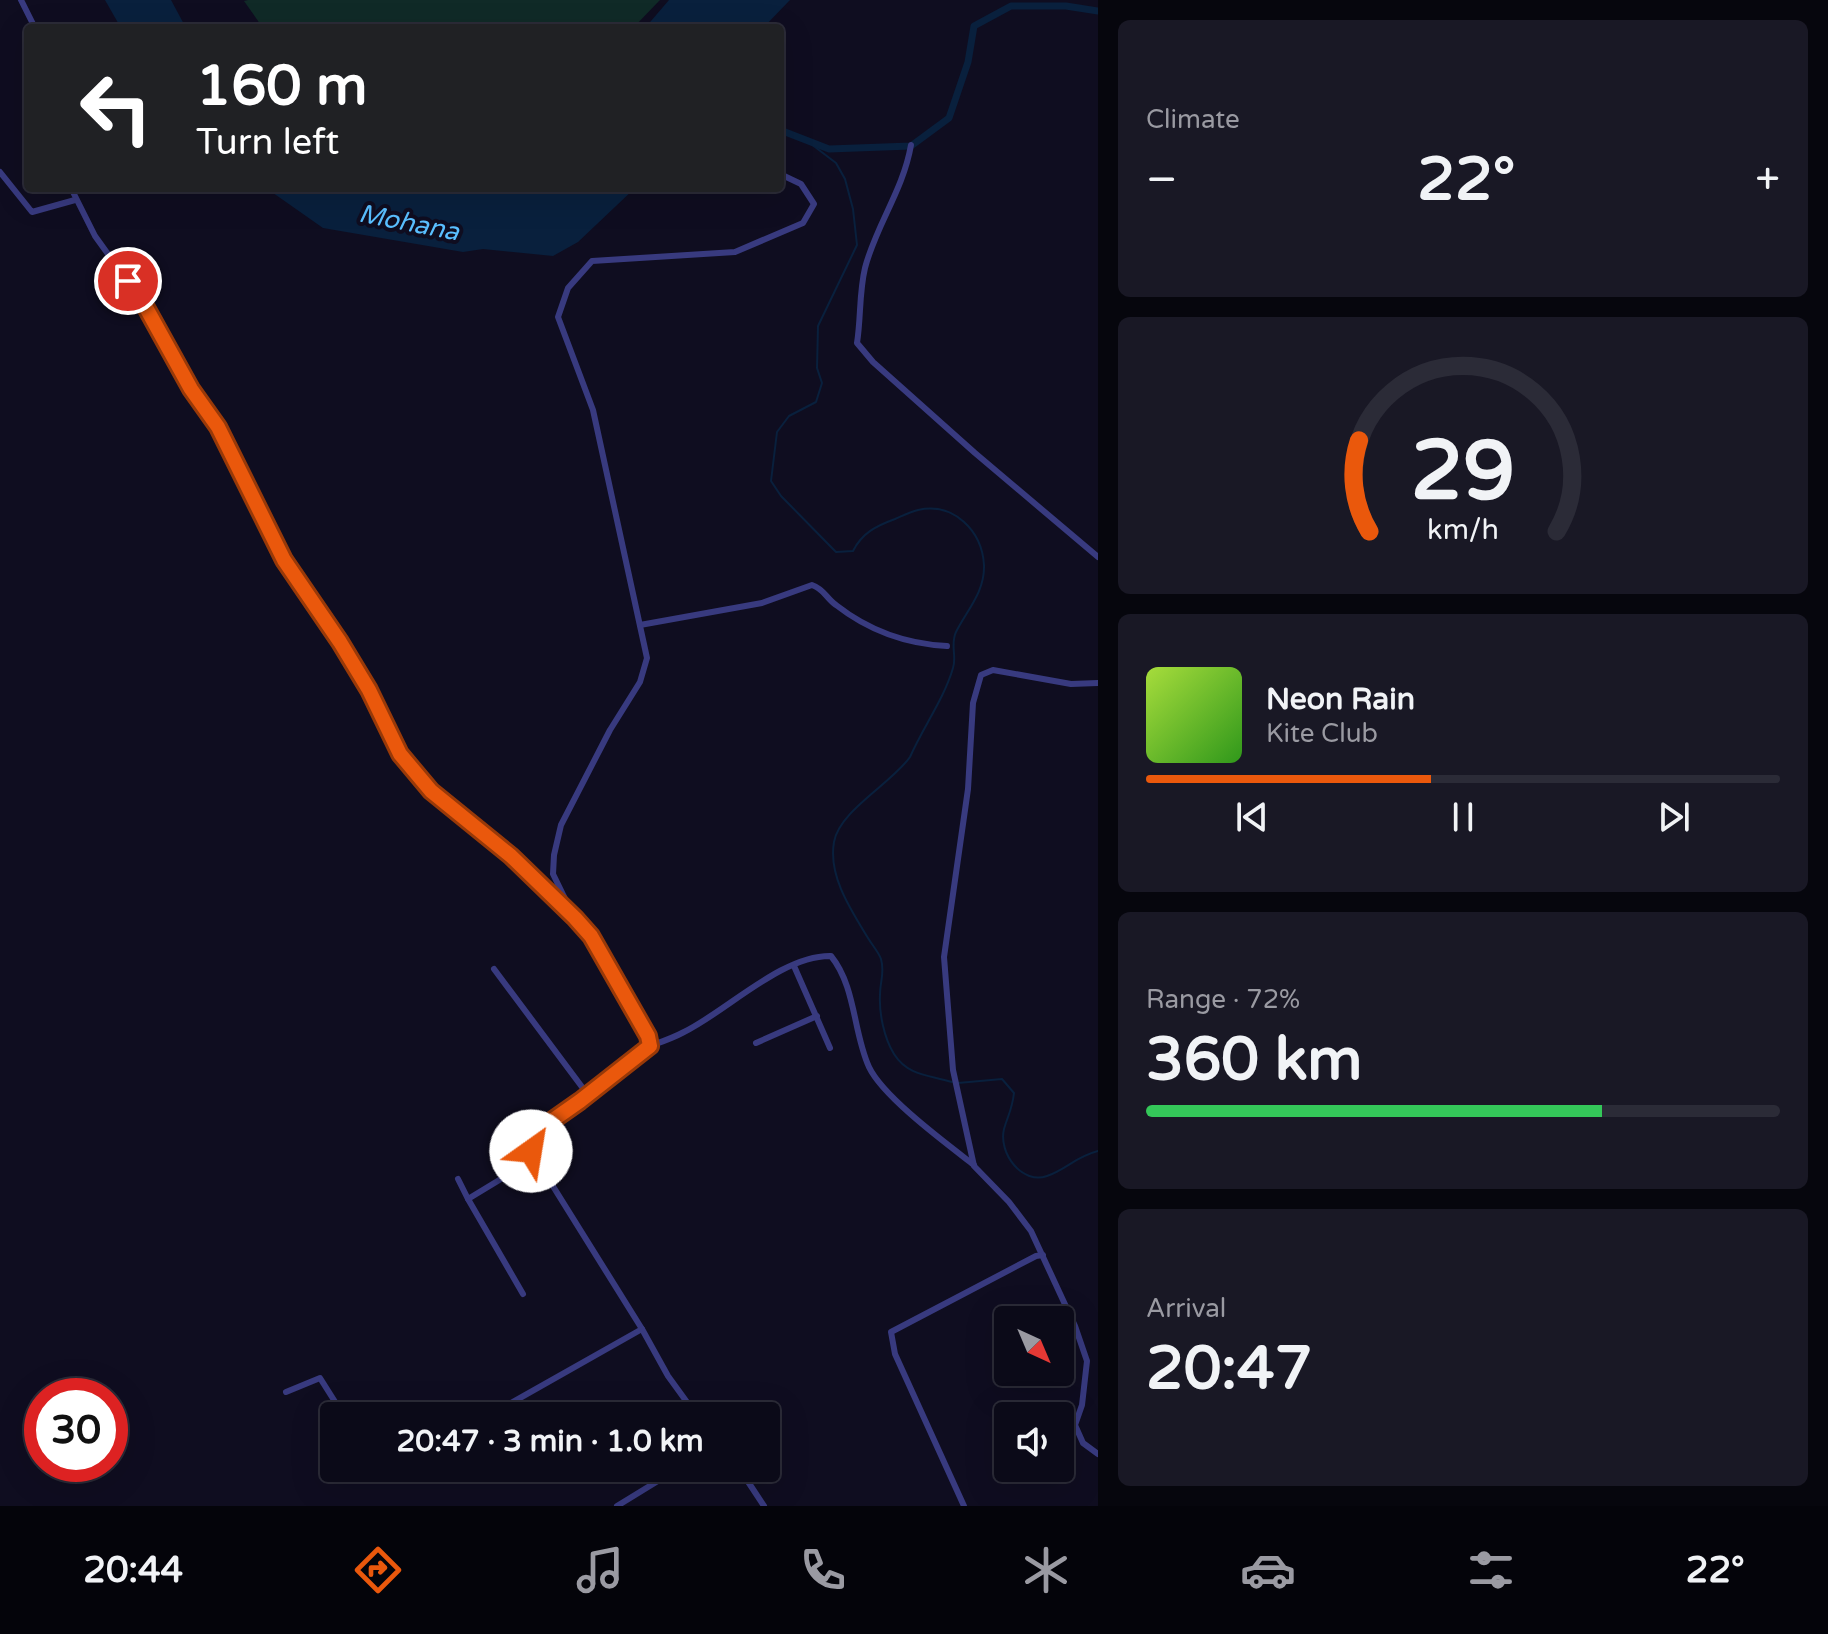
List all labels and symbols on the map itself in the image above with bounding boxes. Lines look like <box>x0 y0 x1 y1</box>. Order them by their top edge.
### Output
water label: Mohana <box>356 198 463 248</box>
pin <box>94 247 162 315</box>
position arrow <box>489 1109 573 1193</box>
north arrow <box>994 1306 1074 1386</box>
speed limit sign: 30 <box>24 1378 128 1482</box>

